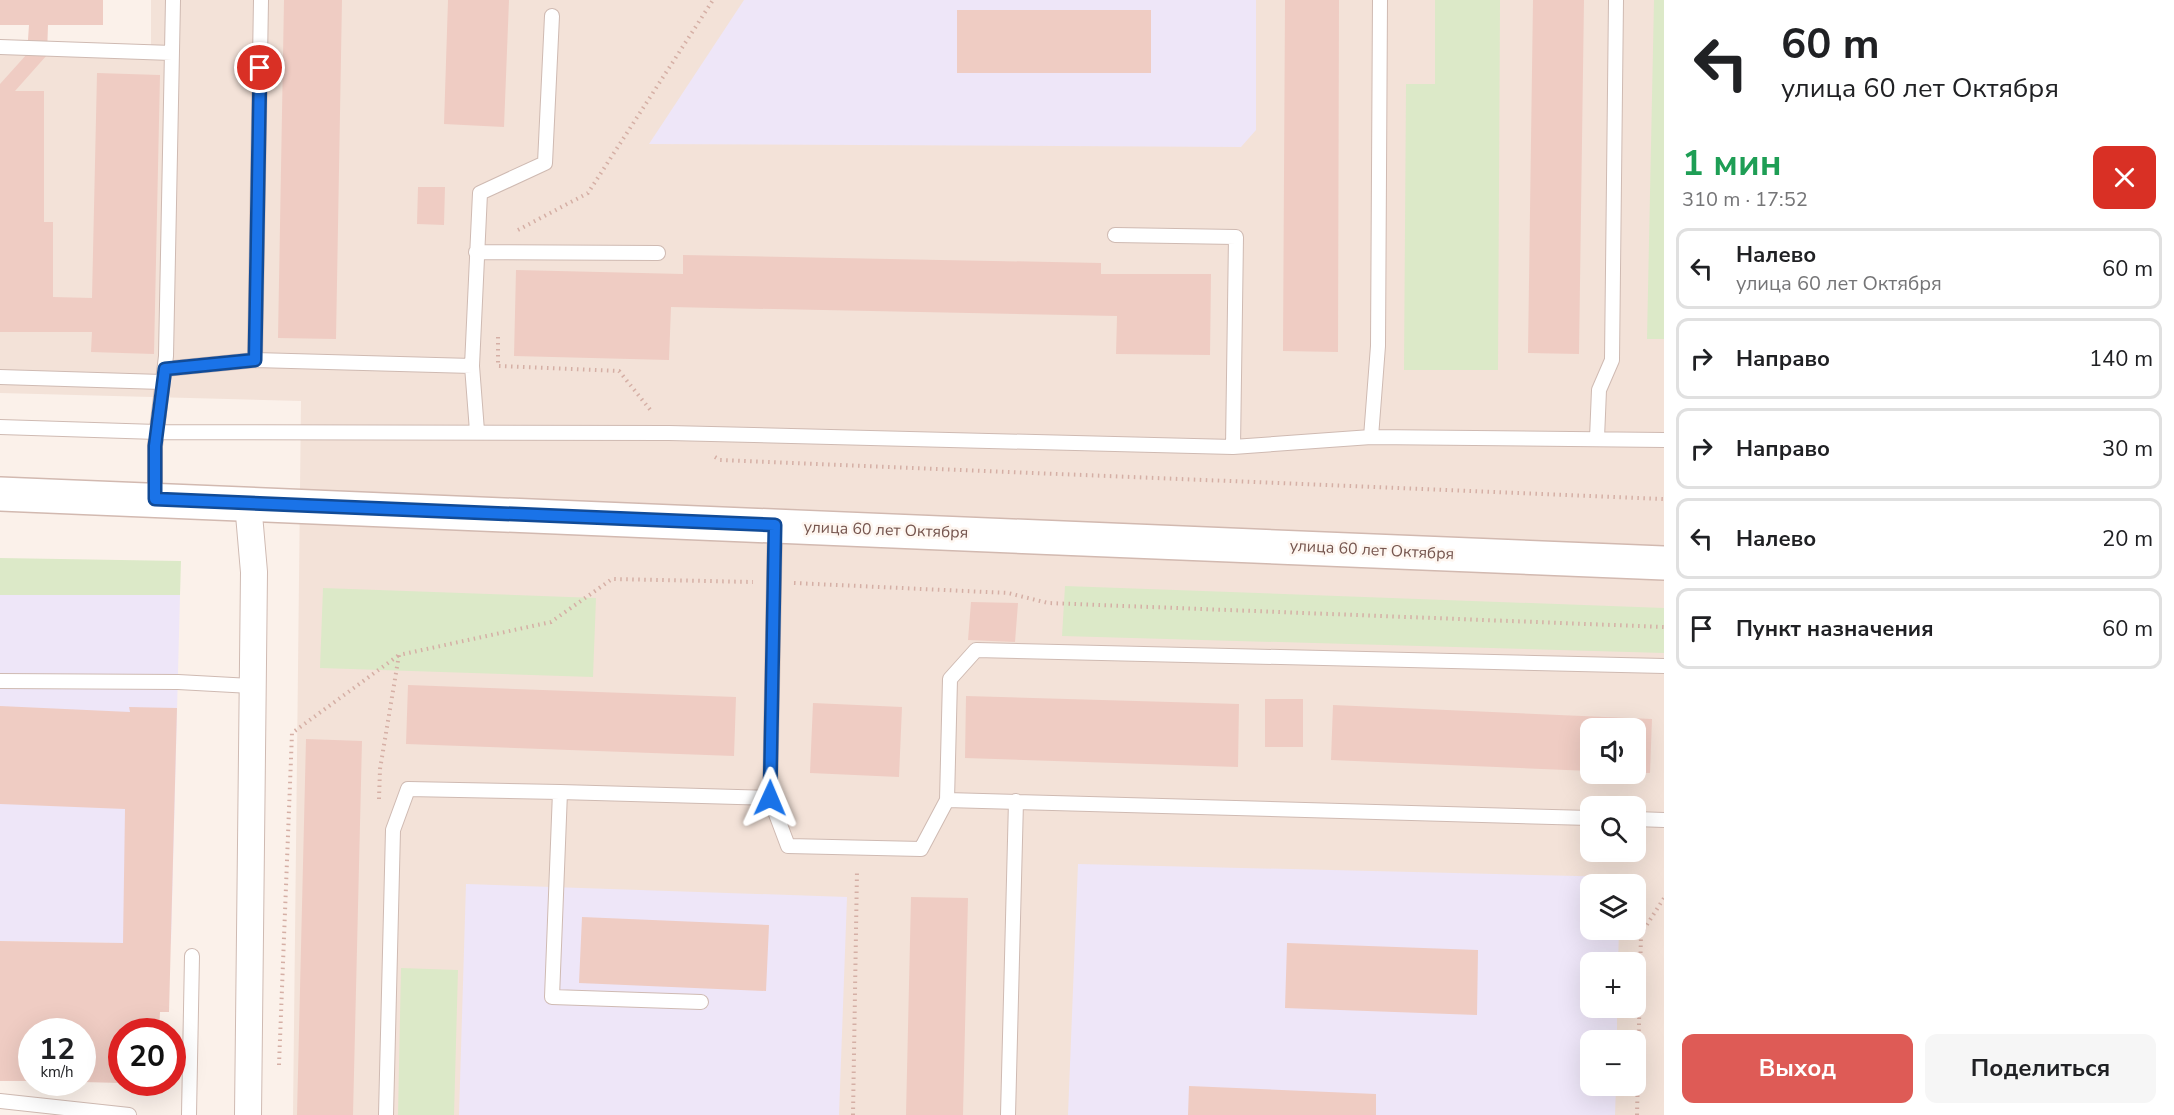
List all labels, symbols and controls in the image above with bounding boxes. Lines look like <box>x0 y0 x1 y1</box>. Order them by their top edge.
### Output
text: 60 m <box>1781 16 1880 73</box>
icon: left <box>1682 24 1760 102</box>
pin <box>234 42 285 93</box>
icon: arrive <box>243 51 276 84</box>
text: улица 60 лет Октября <box>1781 70 2059 107</box>
text: 1 мин <box>1682 139 1782 188</box>
button: close <box>2093 146 2156 209</box>
text: 310 m · 17:52 <box>1682 186 1808 213</box>
text: Налево <box>1736 240 1816 270</box>
icon: left <box>1685 252 1718 285</box>
text: 60 m <box>2102 254 2153 284</box>
text: улица 60 лет Октября <box>1736 270 1942 297</box>
icon: right <box>1685 342 1718 375</box>
text: Направо <box>1736 344 1830 374</box>
text: 140 m <box>2089 344 2153 374</box>
icon: right <box>1685 432 1718 465</box>
text: Направо <box>1736 434 1830 464</box>
text: 30 m <box>2102 434 2153 464</box>
street label: улица 60 лет Октября <box>803 516 969 544</box>
icon: left <box>1685 522 1718 555</box>
text: Налево <box>1736 524 1816 554</box>
text: 20 m <box>2102 524 2153 554</box>
street label: улица 60 лет Октября <box>1289 535 1455 565</box>
icon: arrive <box>1685 612 1718 645</box>
text: Пункт назначения <box>1736 614 1934 644</box>
text: 60 m <box>2102 614 2153 644</box>
map controls <box>1580 718 1646 1096</box>
button: sound <box>1580 718 1646 784</box>
position arrow <box>738 766 802 830</box>
button: search <box>1580 796 1646 862</box>
button: layers <box>1580 874 1646 940</box>
button: + <box>1580 952 1646 1018</box>
speed limit sign: 20 <box>108 1018 186 1096</box>
text: 12 <box>39 1029 75 1070</box>
button: − <box>1580 1030 1646 1096</box>
button: Выход <box>1682 1034 1913 1103</box>
button: Поделиться <box>1925 1034 2156 1103</box>
text: km/h <box>40 1062 74 1082</box>

